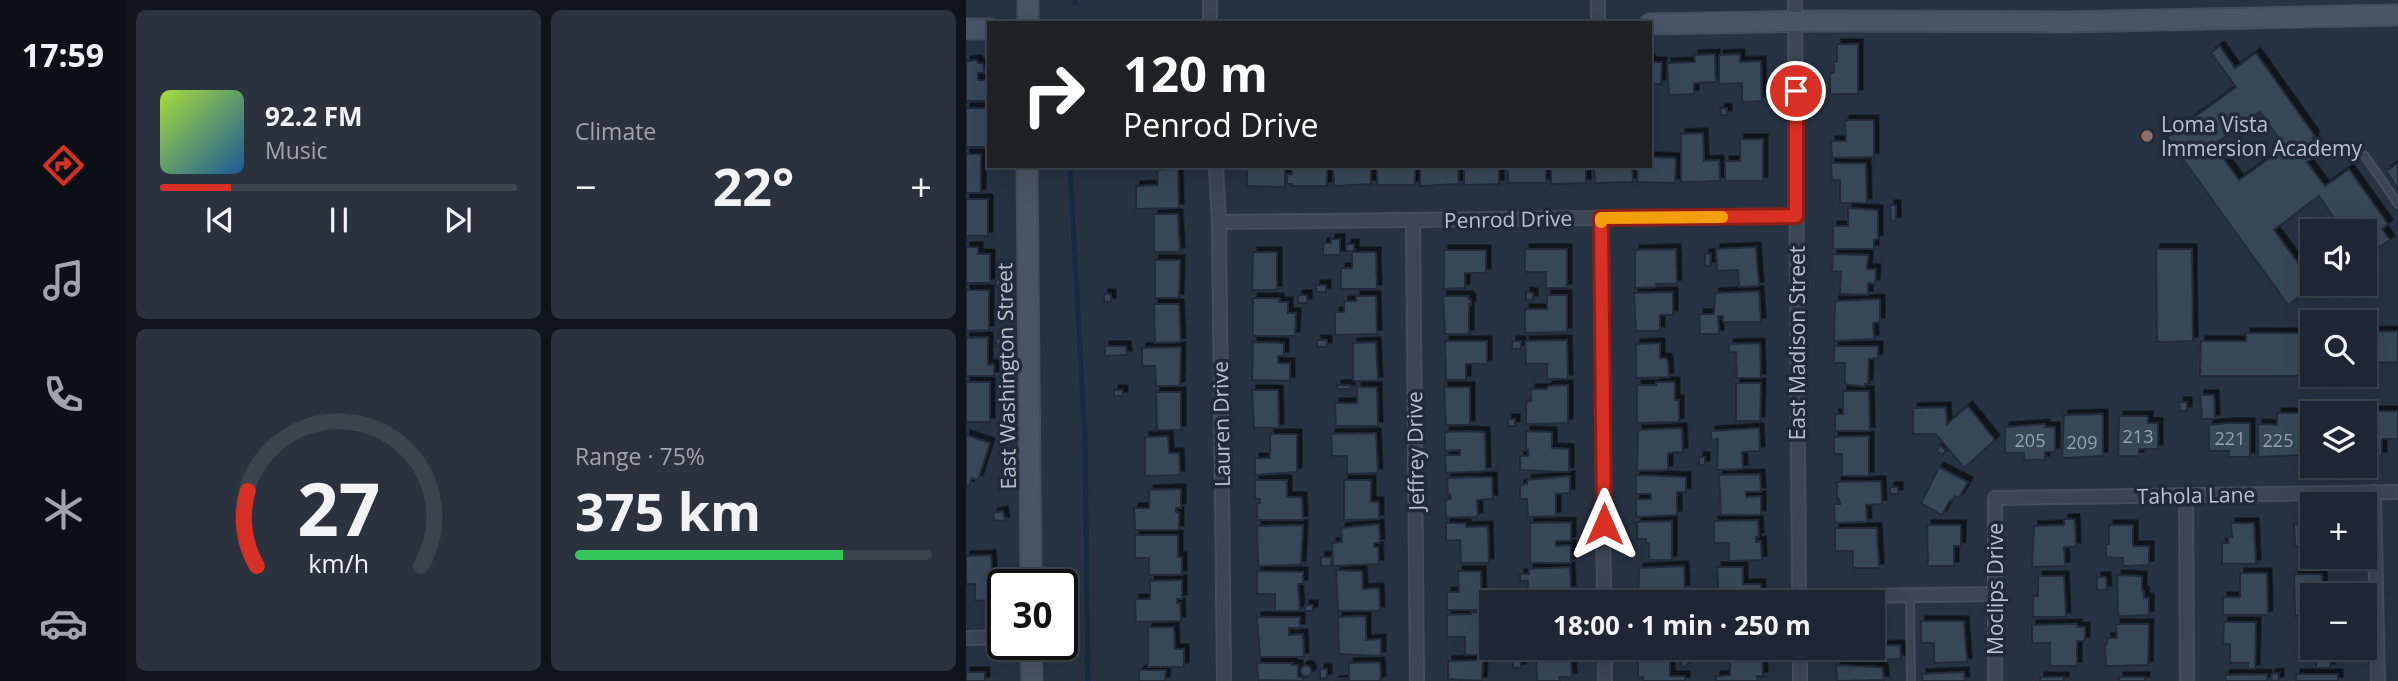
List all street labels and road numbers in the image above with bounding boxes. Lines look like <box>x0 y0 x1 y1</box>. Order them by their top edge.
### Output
street label: Penrod Drive <box>1444 204 1572 234</box>
street label: East Madison Street <box>1783 246 1811 440</box>
street label: East Washington Street <box>990 262 1022 490</box>
street label: Lauren Drive <box>1206 361 1236 487</box>
street label: Jeffrey Drive <box>1400 391 1430 513</box>
street label: Tahola Lane <box>2137 480 2255 510</box>
street label: Moclips Drive <box>1981 523 2009 655</box>

